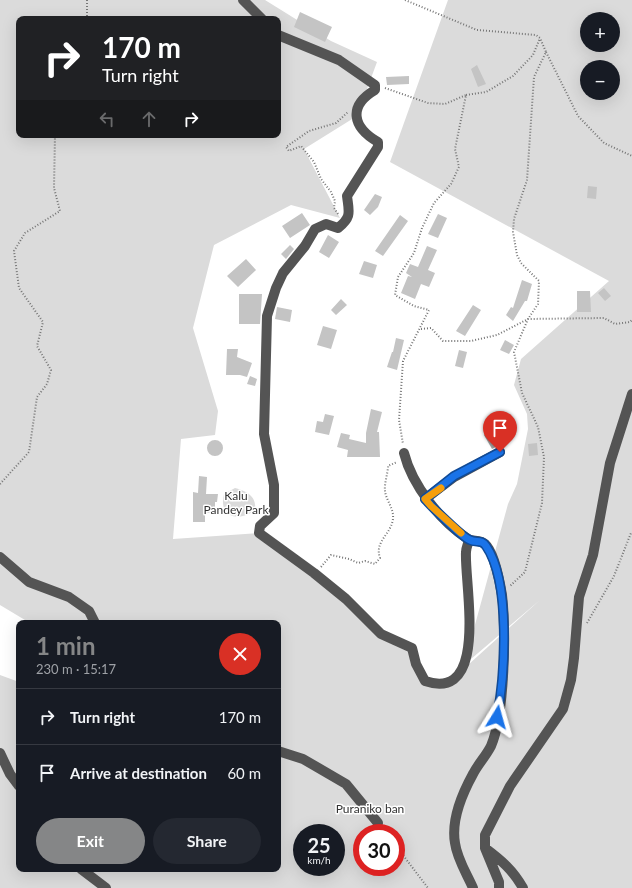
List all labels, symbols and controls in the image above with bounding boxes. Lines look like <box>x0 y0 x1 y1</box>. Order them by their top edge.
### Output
map controls <box>580 12 620 100</box>
button: + <box>580 12 620 52</box>
text: 170 m <box>102 30 181 64</box>
icon: right <box>36 32 88 84</box>
button: − <box>580 60 620 100</box>
text: Turn right <box>102 64 179 86</box>
icon: left <box>96 108 118 130</box>
icon: ahead <box>138 108 160 130</box>
icon: right <box>180 108 202 130</box>
pin <box>483 411 517 452</box>
icon: arrive <box>489 417 511 439</box>
park label: Kalu Pandey Park <box>204 488 269 517</box>
text: 1 min <box>36 631 96 660</box>
button: close <box>219 633 261 675</box>
text: 230 m · 15:17 <box>36 661 116 677</box>
position arrow <box>476 696 518 738</box>
icon: right <box>36 706 58 728</box>
text: Turn right <box>70 708 135 726</box>
text: 170 m <box>219 708 261 726</box>
icon: arrive <box>36 762 58 784</box>
text: Arrive at destination <box>70 764 207 782</box>
text: 60 m <box>227 764 261 782</box>
park label: Puraniko ban <box>336 801 404 816</box>
button: Exit <box>36 818 145 864</box>
button: Share <box>153 818 261 864</box>
speed limit sign: 30 <box>353 824 405 876</box>
text: 25 <box>307 833 331 857</box>
text: km/h <box>307 854 331 866</box>

